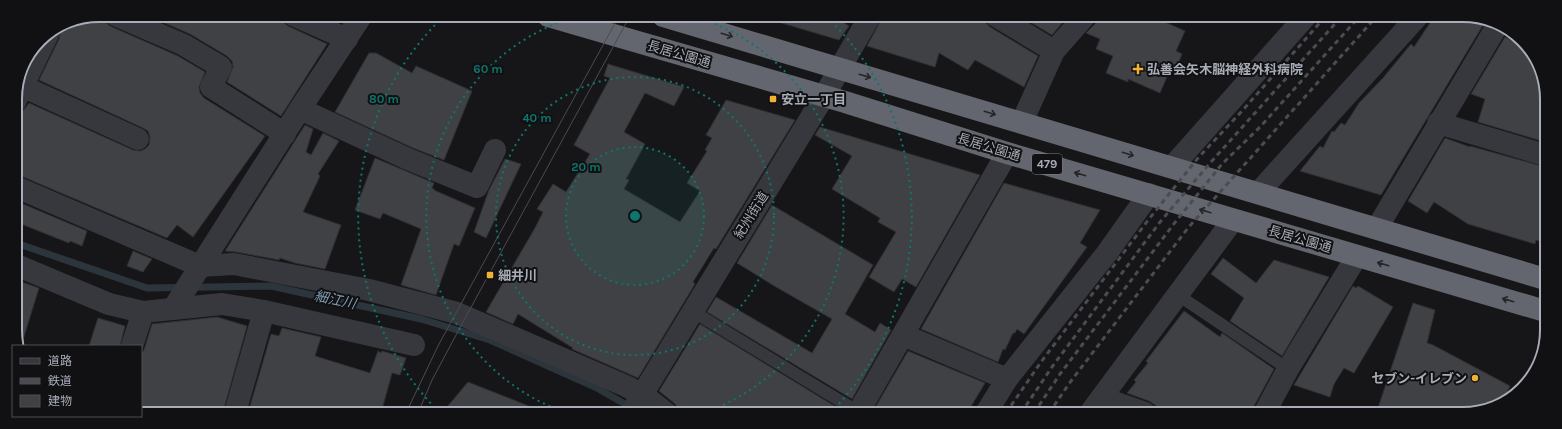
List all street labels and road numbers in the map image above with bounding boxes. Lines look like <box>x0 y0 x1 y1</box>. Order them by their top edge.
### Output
street label: 長居公園通 <box>646 38 712 70</box>
street label: 長居公園通 <box>956 130 1022 164</box>
road number: 479 <box>1032 154 1062 174</box>
street label: 紀州街道 <box>731 189 771 241</box>
street label: 長居公園通 <box>1267 223 1333 255</box>

